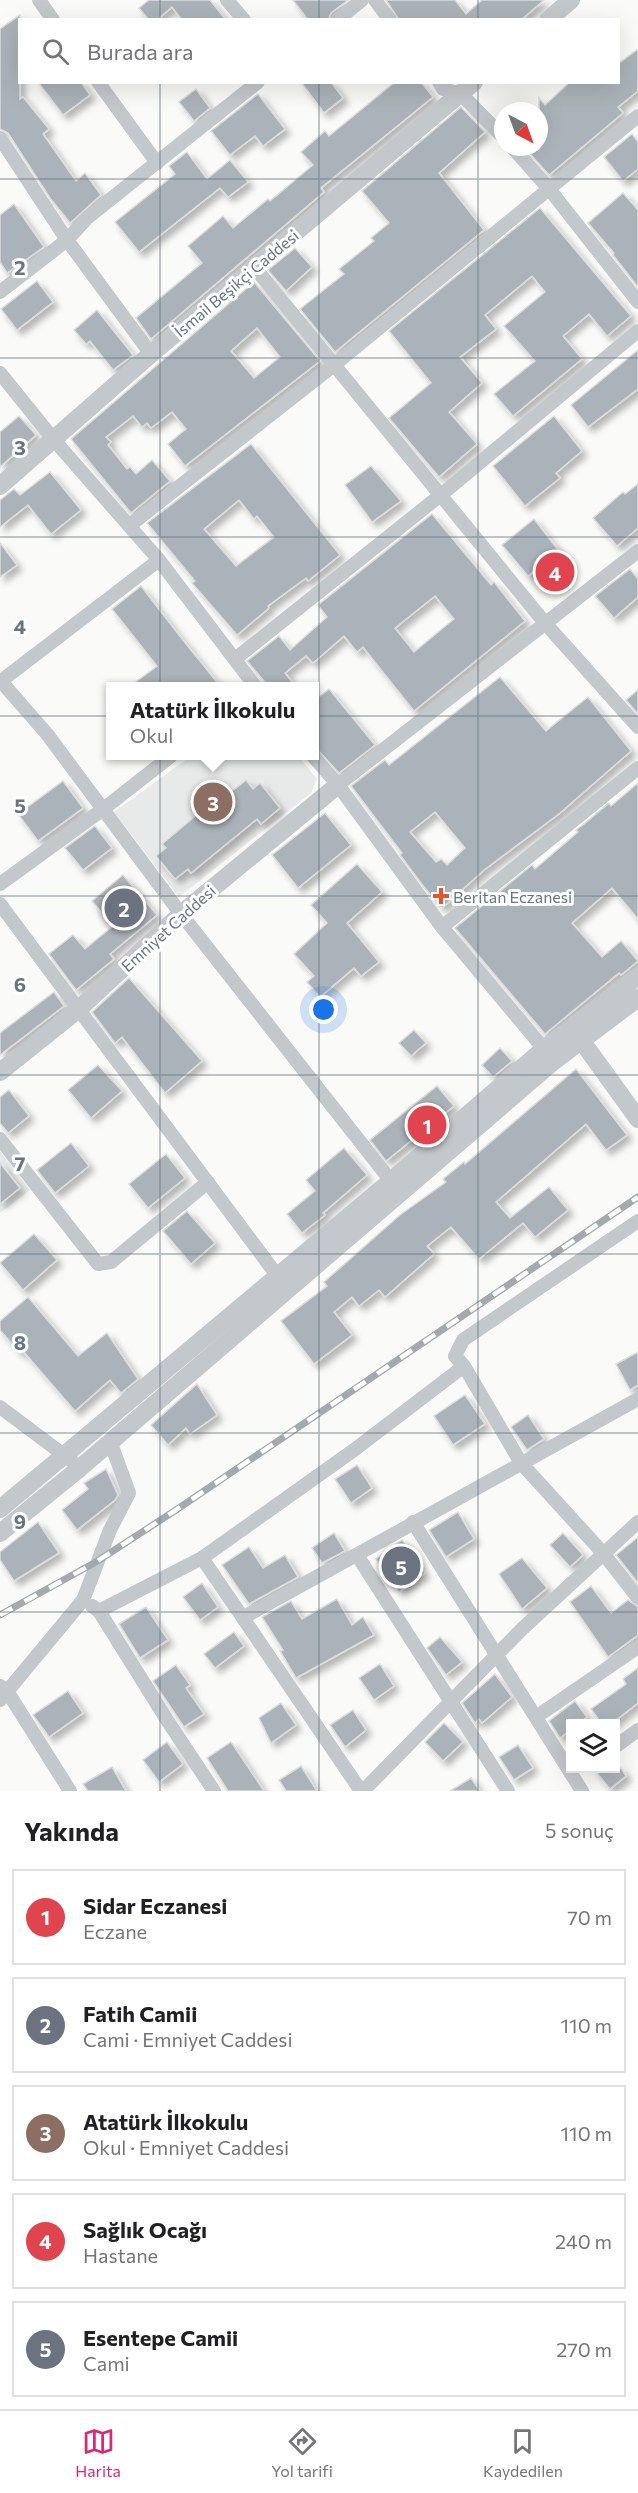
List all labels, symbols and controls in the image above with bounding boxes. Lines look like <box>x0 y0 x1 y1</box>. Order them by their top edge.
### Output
search box <box>18 18 620 84</box>
icon: search <box>39 35 72 68</box>
text: Burada ara <box>87 38 194 65</box>
north arrow <box>494 102 548 156</box>
street label: İsmail Beşikçi Caddesi <box>170 225 302 341</box>
text: 2 <box>14 255 26 279</box>
text: 3 <box>14 435 26 459</box>
pin: 4 <box>536 550 574 594</box>
text: 4 <box>14 614 26 638</box>
popup <box>106 682 319 760</box>
text: Atatürk İlkokulu <box>130 696 295 723</box>
text: Okul <box>130 723 173 747</box>
pin: 3 <box>194 780 232 824</box>
text: 5 <box>14 793 26 817</box>
street label: Emniyet Caddesi <box>117 881 219 975</box>
pin: 2 <box>104 886 144 930</box>
place label: Beritan Eczanesi <box>453 887 572 906</box>
marker: Beritan Eczanesi <box>434 889 448 903</box>
text: 6 <box>14 972 26 996</box>
your location <box>309 995 338 1024</box>
pin: 1 <box>408 1102 446 1148</box>
text: 7 <box>15 1151 26 1175</box>
text: 8 <box>14 1330 26 1354</box>
text: 9 <box>14 1509 26 1533</box>
pin: 5 <box>382 1544 420 1588</box>
map controls <box>566 1719 620 1773</box>
button: layers <box>566 1719 620 1773</box>
text: Yakında <box>24 1815 119 1846</box>
text: 5 sonuç <box>545 1818 614 1842</box>
text: Sidar Eczanesi <box>83 1892 227 1919</box>
text: 1 <box>41 1905 50 1929</box>
text: 70 m <box>567 1905 612 1929</box>
text: Eczane <box>83 1919 147 1943</box>
text: Fatih Camii <box>83 2000 197 2027</box>
text: 2 <box>40 2013 51 2037</box>
text: 110 m <box>561 2013 612 2037</box>
text: Cami · Emniyet Caddesi <box>83 2027 293 2051</box>
text: Atatürk İlkokulu <box>83 2108 248 2135</box>
text: 3 <box>40 2121 51 2145</box>
text: 110 m <box>561 2121 612 2145</box>
text: Okul · Emniyet Caddesi <box>83 2135 289 2159</box>
text: Sağlık Ocağı <box>83 2216 207 2243</box>
text: 4 <box>39 2229 52 2253</box>
text: 240 m <box>555 2229 612 2253</box>
text: Hastane <box>83 2243 158 2267</box>
text: Esentepe Camii <box>83 2324 238 2351</box>
text: 5 <box>40 2337 51 2361</box>
text: 270 m <box>556 2337 612 2361</box>
text: Cami <box>83 2351 130 2375</box>
tab: Harita <box>75 2425 121 2480</box>
tab: Yol tarifi <box>271 2425 333 2480</box>
tab: Kaydedilen <box>483 2425 563 2480</box>

